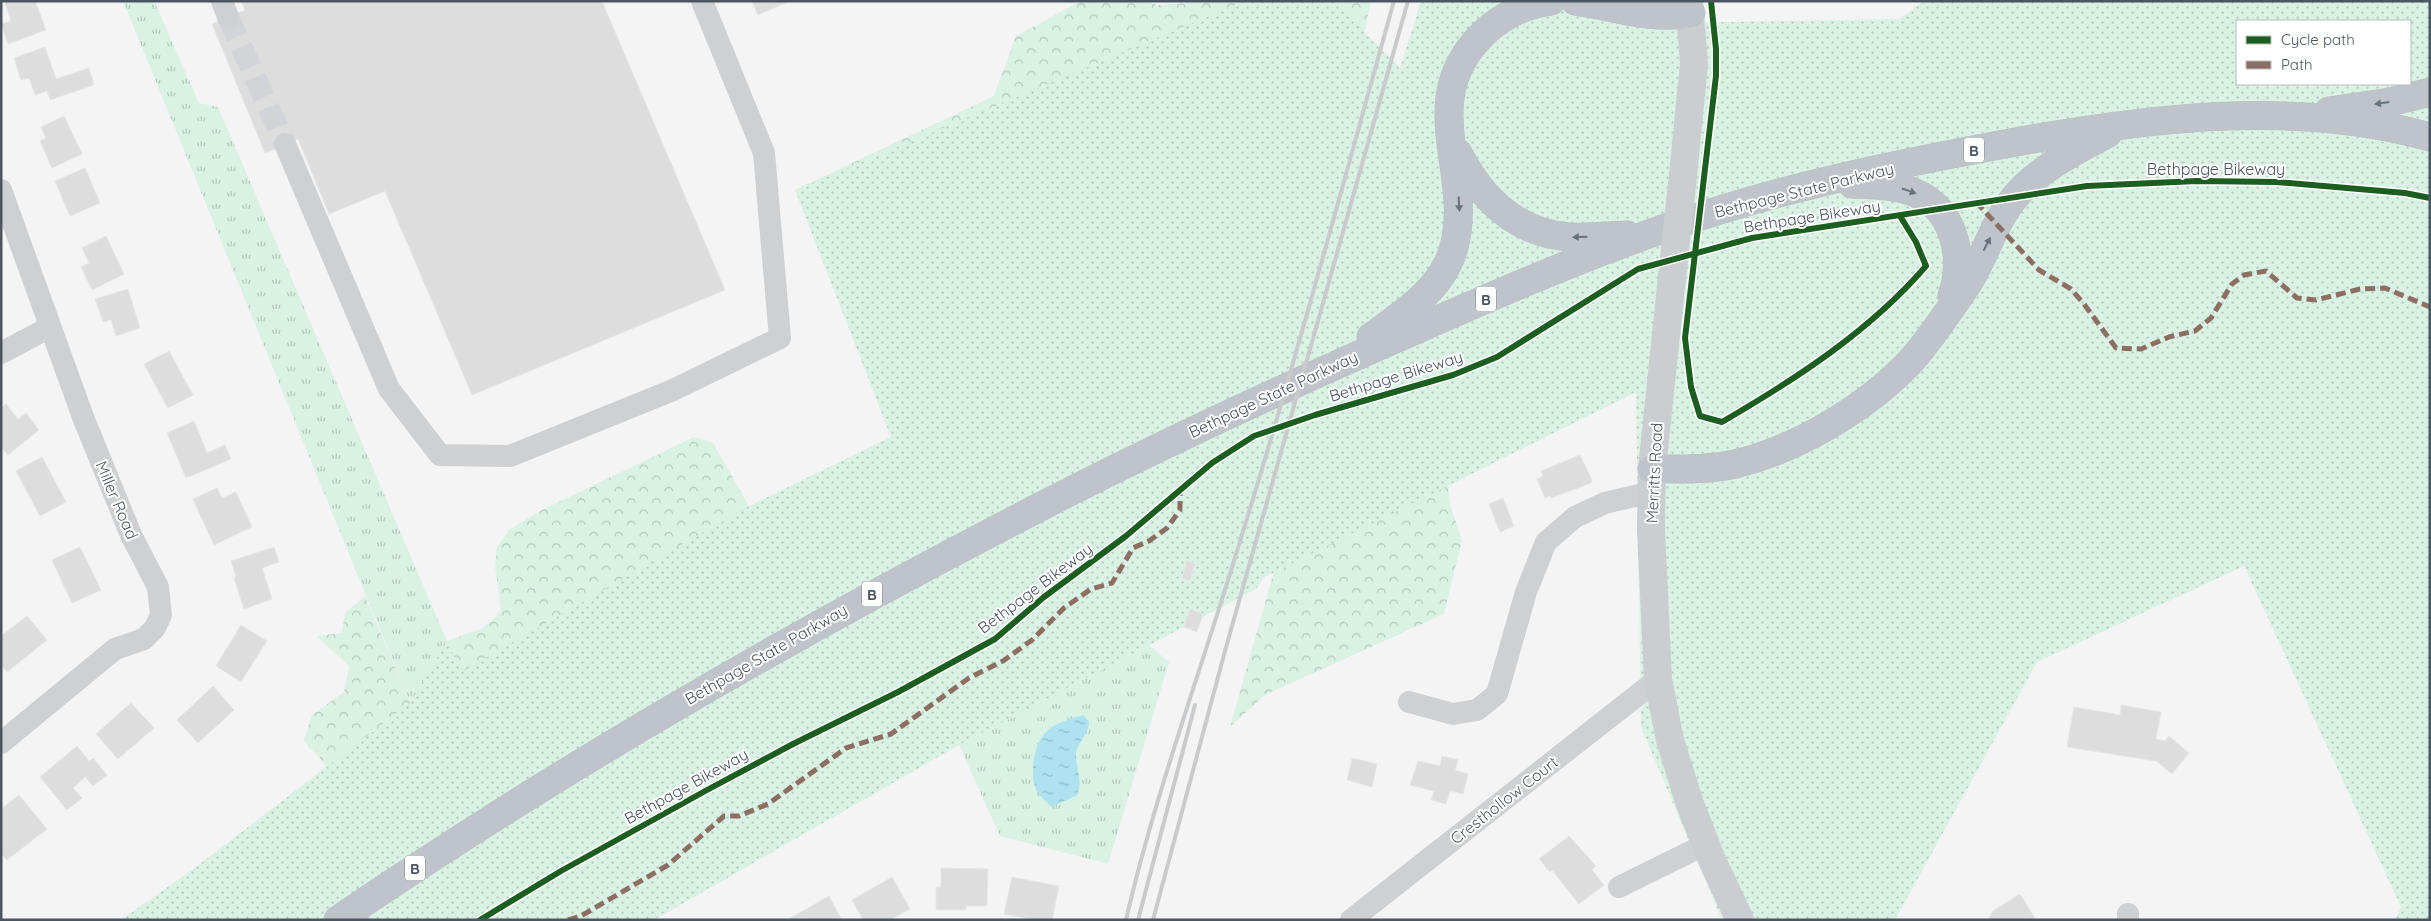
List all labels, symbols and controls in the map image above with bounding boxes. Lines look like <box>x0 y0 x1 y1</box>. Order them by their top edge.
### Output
legend <box>2236 20 2411 85</box>
text: Cycle path <box>2281 30 2355 49</box>
text: Path <box>2281 55 2313 74</box>
one-way arrow <box>2374 99 2390 107</box>
road number: B <box>1964 138 1984 162</box>
street label: Bethpage State Parkway <box>1712 158 1896 222</box>
street label: Bethpage Bikeway <box>2147 159 2285 179</box>
one-way arrow <box>1902 187 1917 195</box>
street label: Bethpage Bikeway <box>1742 195 1882 237</box>
one-way arrow <box>1455 196 1463 212</box>
one-way arrow <box>1572 233 1588 241</box>
one-way arrow <box>1983 237 1992 252</box>
road number: B <box>1476 286 1496 312</box>
street label: Bethpage State Parkway <box>1185 346 1361 442</box>
street label: Bethpage Bikeway <box>1327 346 1465 406</box>
street label: Merritts Road <box>1641 422 1667 524</box>
street label: Miller Road <box>92 458 142 542</box>
street label: Bethpage Bikeway <box>974 538 1096 638</box>
road number: B <box>862 582 882 606</box>
street label: Bethpage State Parkway <box>681 599 851 709</box>
street label: Bethpage Bikeway <box>621 744 751 828</box>
street label: Cresthollow Court <box>1446 752 1562 848</box>
road number: B <box>405 856 425 880</box>

